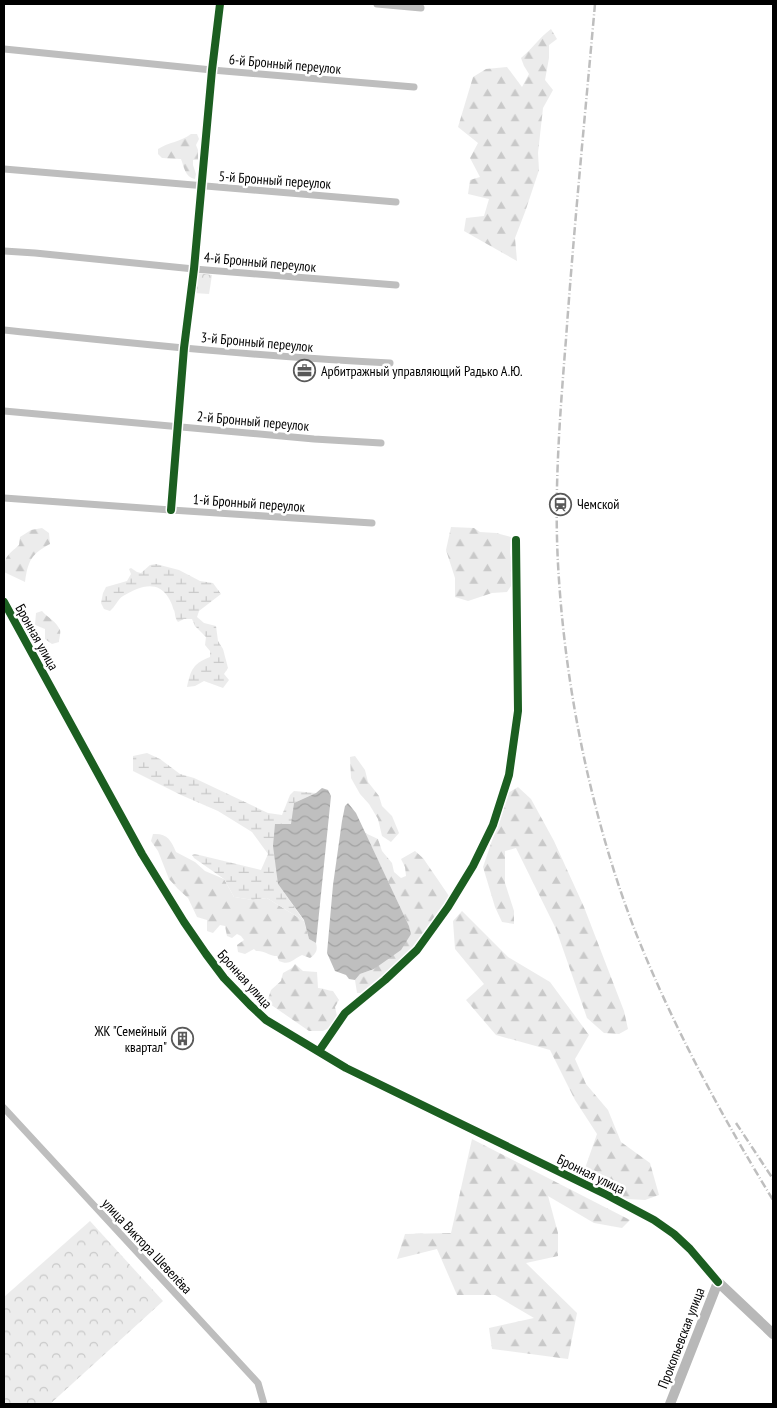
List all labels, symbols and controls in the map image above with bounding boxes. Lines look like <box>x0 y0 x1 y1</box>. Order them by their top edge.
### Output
street label: 6-й Бронный переулок <box>228 50 342 78</box>
street label: 5-й Бронный переулок <box>218 167 332 193</box>
street label: 4-й Бронный переулок <box>203 248 317 276</box>
street label: 3-й Бронный переулок <box>200 328 314 356</box>
office icon: Арбитражный управляющий Радько А.Ю. <box>293 359 317 383</box>
place label: Арбитражный управляющий Радько А.Ю. <box>321 362 522 380</box>
street label: 2-й Бронный переулок <box>196 407 310 435</box>
street label: 1-й Бронный переулок <box>192 490 306 516</box>
station icon: Чемской <box>549 492 573 516</box>
place label: Чемской <box>577 495 619 513</box>
street label: Бронная улица <box>11 601 63 673</box>
street label: Бронная улица <box>214 946 276 1012</box>
place label: ЖК "Семейный квартал" <box>93 1022 167 1056</box>
building icon: ЖК "Семейный квартал" <box>171 1027 195 1051</box>
street label: Бронная улица <box>554 1150 628 1198</box>
street label: улица Виктора Шевелёва <box>98 1194 196 1298</box>
street label: Прокопьевская улица <box>654 1285 708 1391</box>

